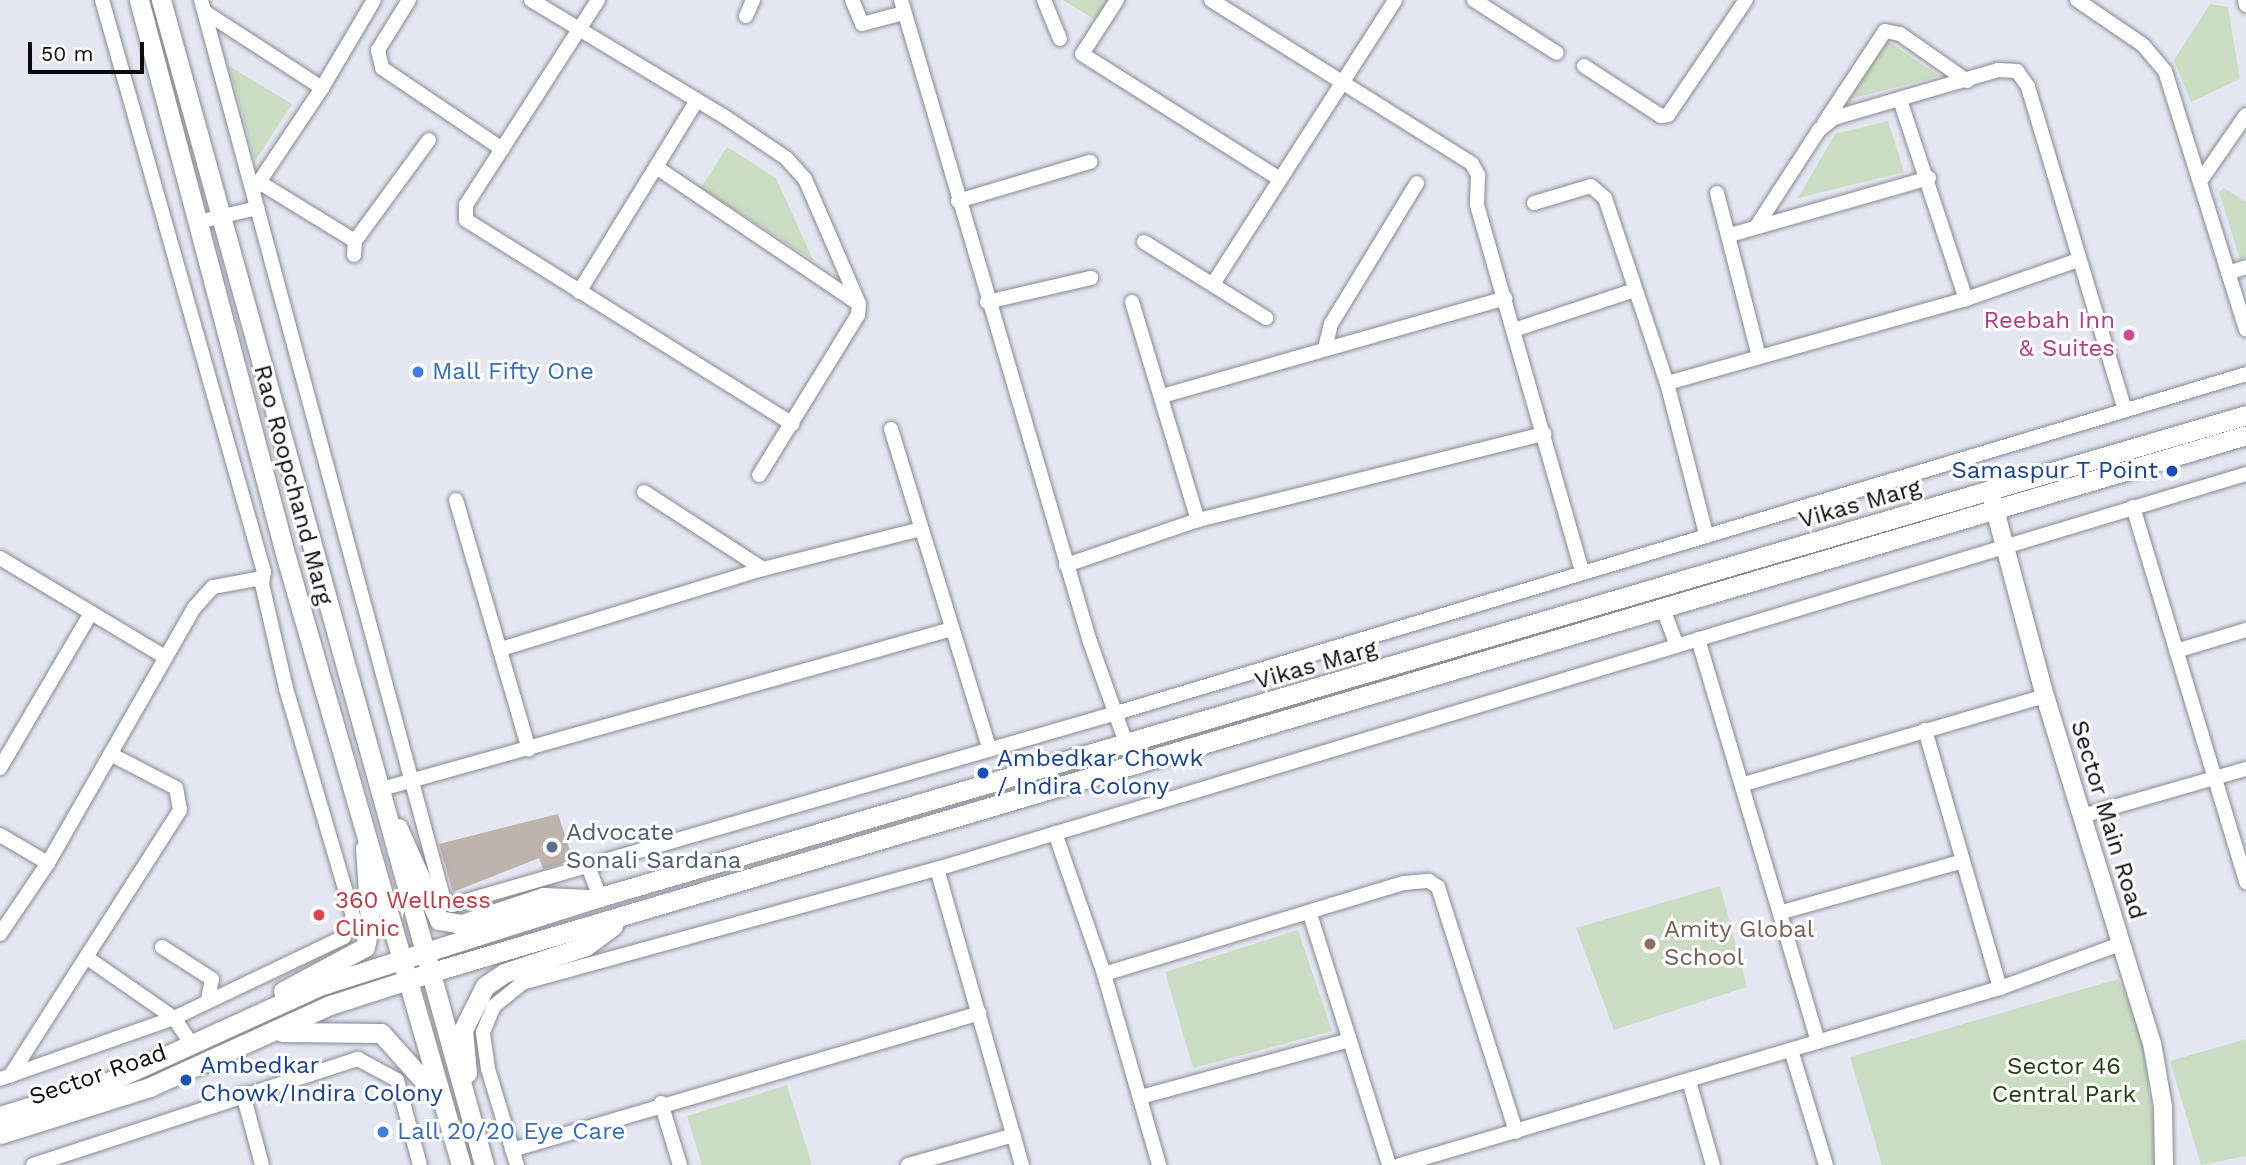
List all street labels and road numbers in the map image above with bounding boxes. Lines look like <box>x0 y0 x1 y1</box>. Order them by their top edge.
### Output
street label: Rao Roopchand Marg <box>247 362 339 608</box>
street label: Vikas Marg <box>1796 473 1924 535</box>
street label: Vikas Marg <box>1252 634 1380 696</box>
street label: Sector Main Road <box>2064 717 2152 923</box>
street label: Sector Road <box>25 1038 171 1112</box>

